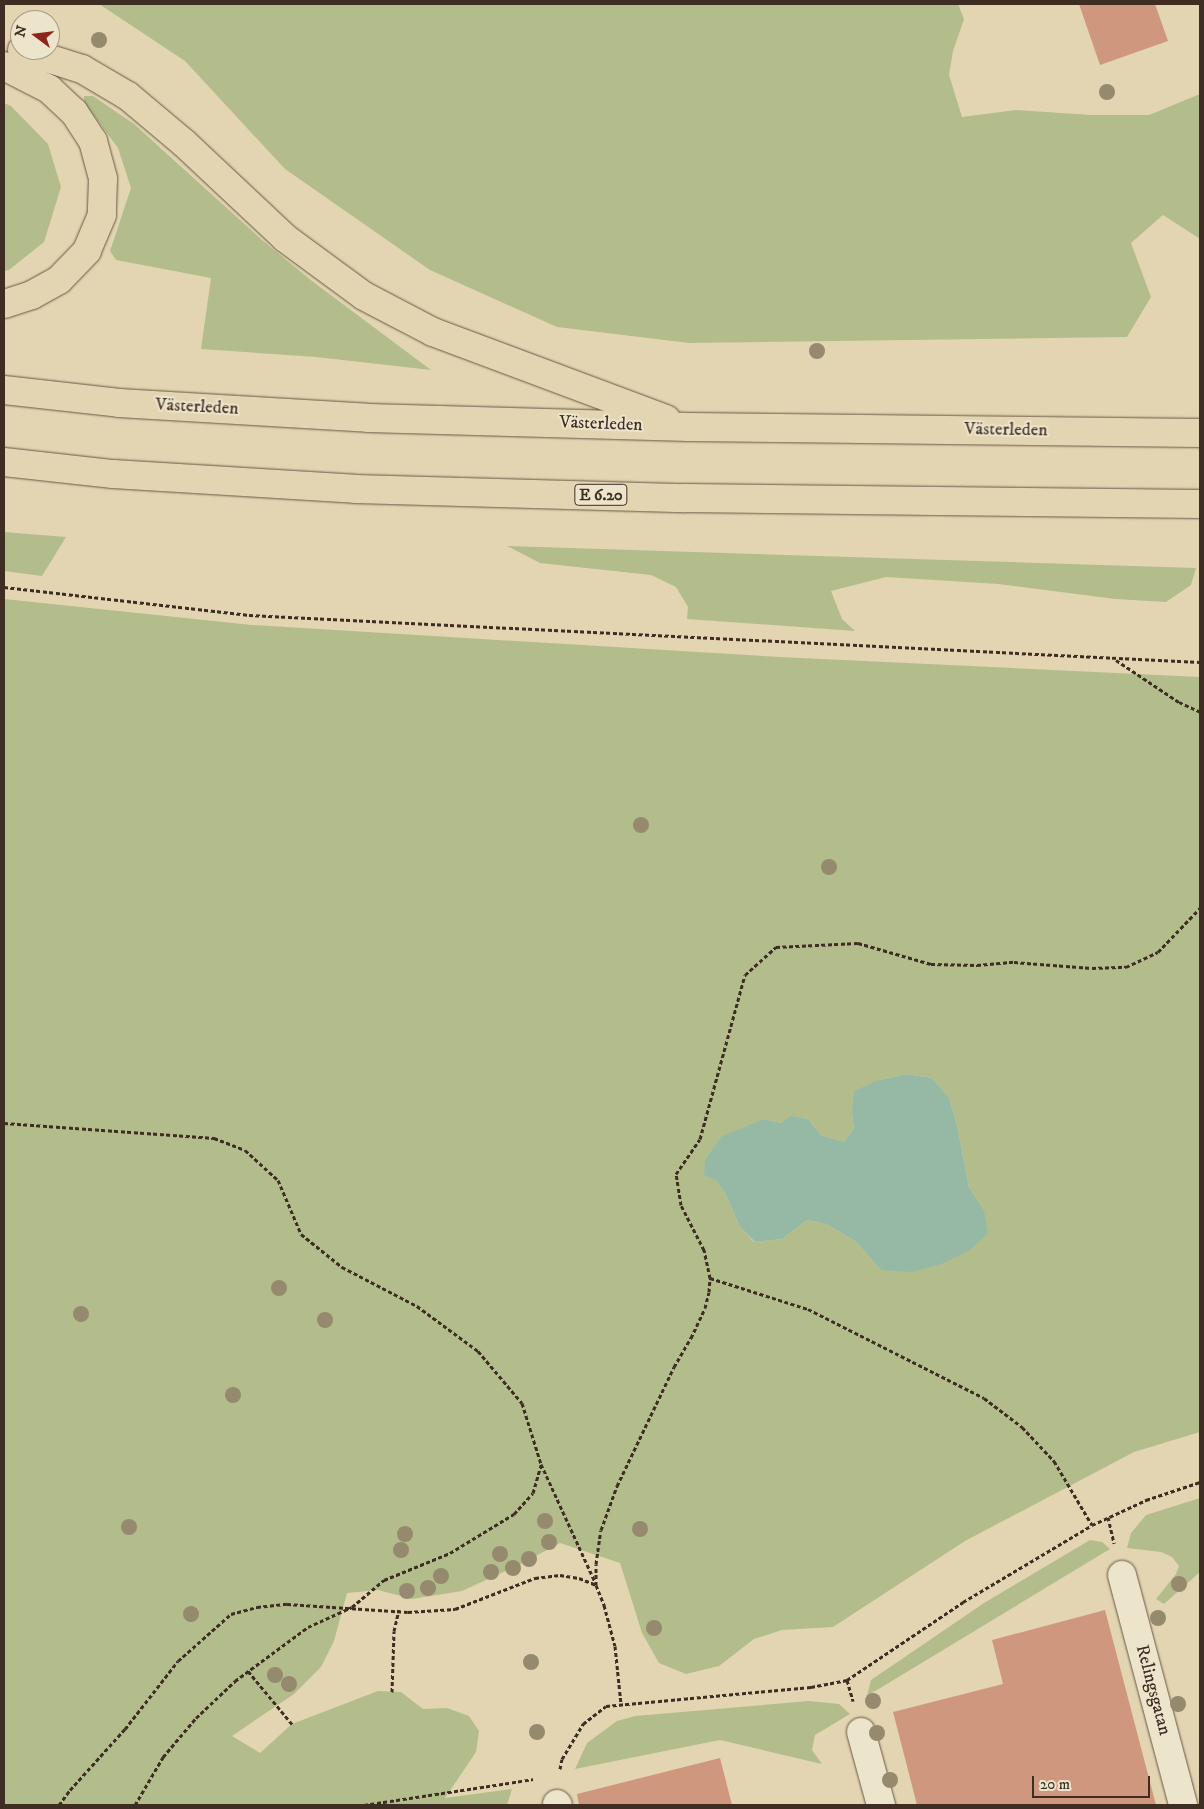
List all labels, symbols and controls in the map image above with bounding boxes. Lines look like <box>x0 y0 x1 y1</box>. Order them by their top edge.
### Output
north arrow <box>10 10 60 60</box>
text: N <box>11 23 32 39</box>
street label: Västerleden <box>155 394 239 420</box>
street label: Västerleden <box>559 412 643 436</box>
street label: Västerleden <box>964 418 1048 442</box>
road number: E 6.20 <box>574 482 628 508</box>
street label: Relingsgatan <box>1131 1642 1175 1738</box>
scale bar <box>1034 1766 1152 1798</box>
text: 20 m <box>1040 1775 1070 1794</box>

